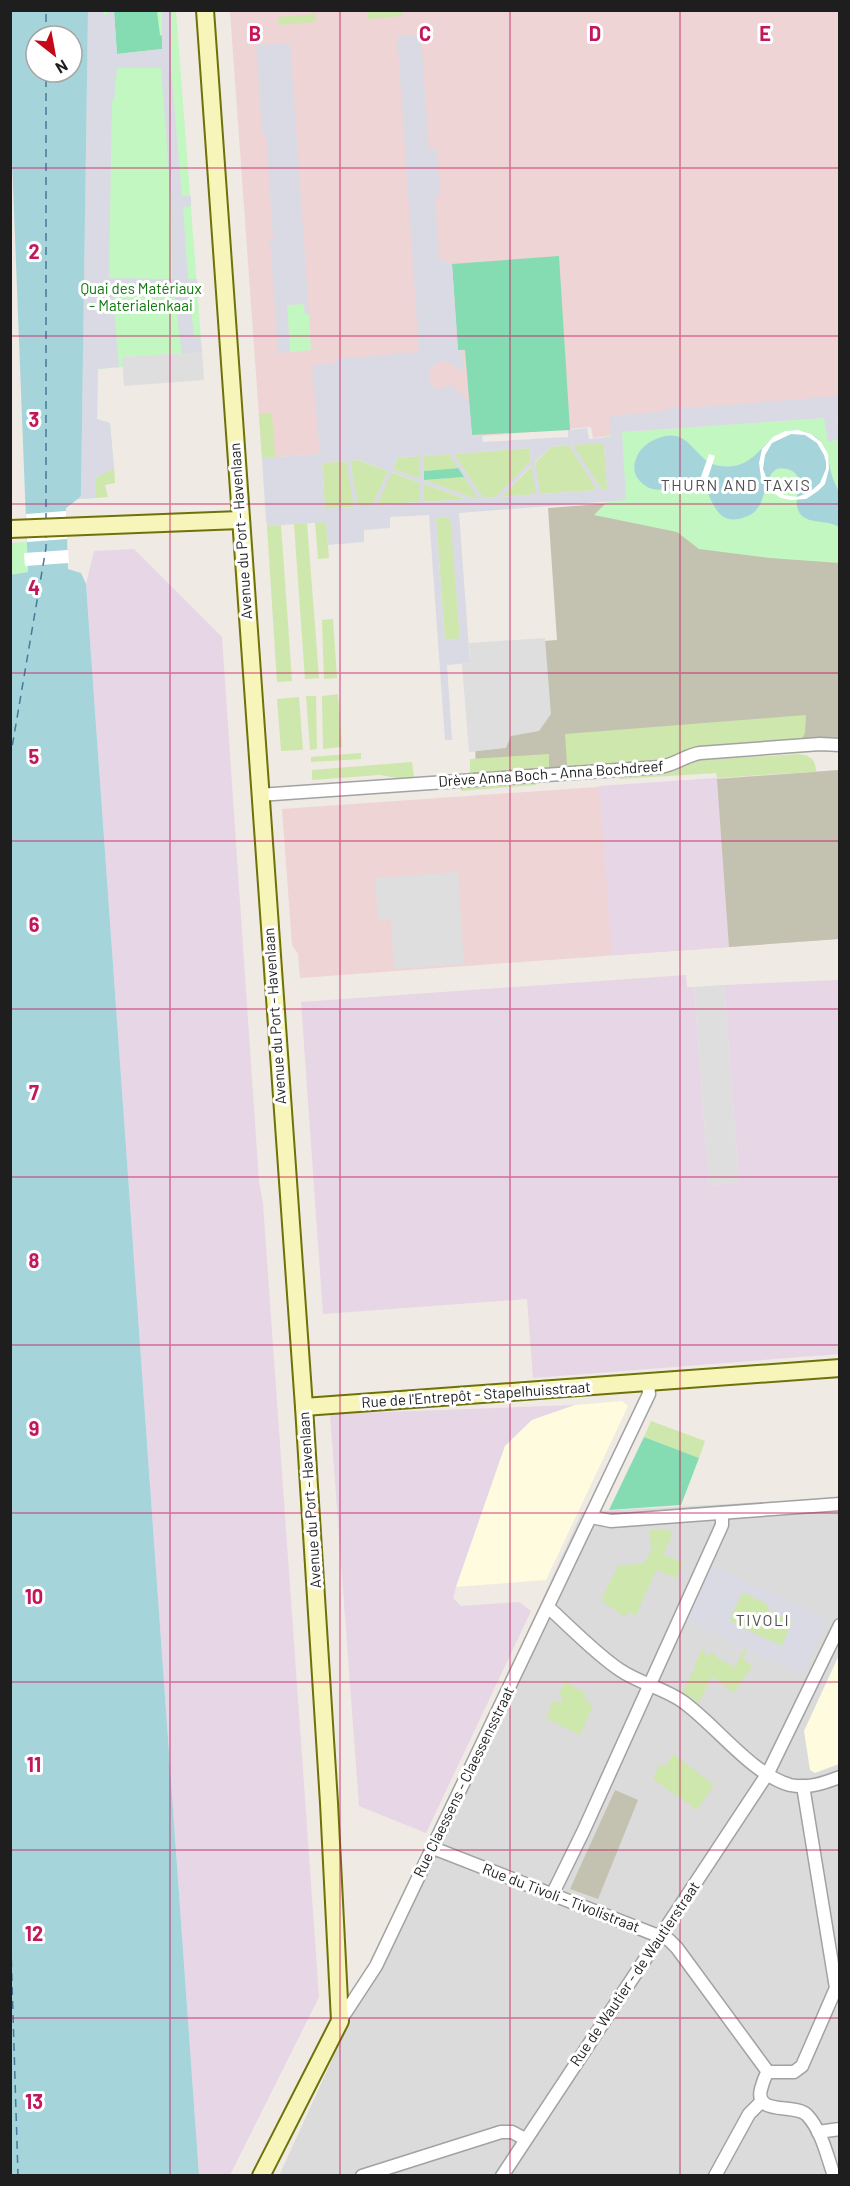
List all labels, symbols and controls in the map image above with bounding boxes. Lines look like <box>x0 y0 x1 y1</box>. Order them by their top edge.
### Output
text: B <box>249 21 261 45</box>
text: C <box>419 21 431 45</box>
text: D <box>589 21 601 45</box>
text: E <box>759 21 771 45</box>
north arrow <box>24 24 84 84</box>
text: N <box>53 56 71 78</box>
text: 2 <box>28 239 40 263</box>
park label: Quai des Matériaux - Materialenkaai <box>80 279 202 314</box>
text: 3 <box>29 407 39 431</box>
street label: Avenue du Port - Havenlaan <box>225 442 255 620</box>
district label: THURN AND TAXIS <box>661 475 811 494</box>
text: 4 <box>28 575 40 599</box>
text: 5 <box>29 744 40 768</box>
street label: Drève Anna Boch - Anna Bochdreef <box>438 756 664 790</box>
text: 6 <box>29 912 40 936</box>
street label: Avenue du Port - Havenlaan <box>259 927 289 1105</box>
text: 7 <box>29 1080 39 1104</box>
text: 8 <box>29 1248 40 1272</box>
street label: Rue de l'Entrepôt - Stapelhuisstraat <box>361 1377 591 1411</box>
street label: Avenue du Port - Havenlaan <box>294 1411 324 1589</box>
text: 9 <box>29 1416 39 1440</box>
text: 10 <box>25 1584 43 1608</box>
district label: TIVOLI <box>736 1610 790 1629</box>
street label: Rue Claessens - Claessensstraat <box>409 1683 517 1880</box>
text: 11 <box>27 1752 41 1776</box>
street label: Rue du Tivoli - Tivolistraat <box>480 1859 643 1935</box>
street label: Rue de Wautier - de Wautierstraat <box>565 1878 703 2069</box>
text: 12 <box>25 1921 43 1945</box>
text: 13 <box>25 2089 43 2113</box>

